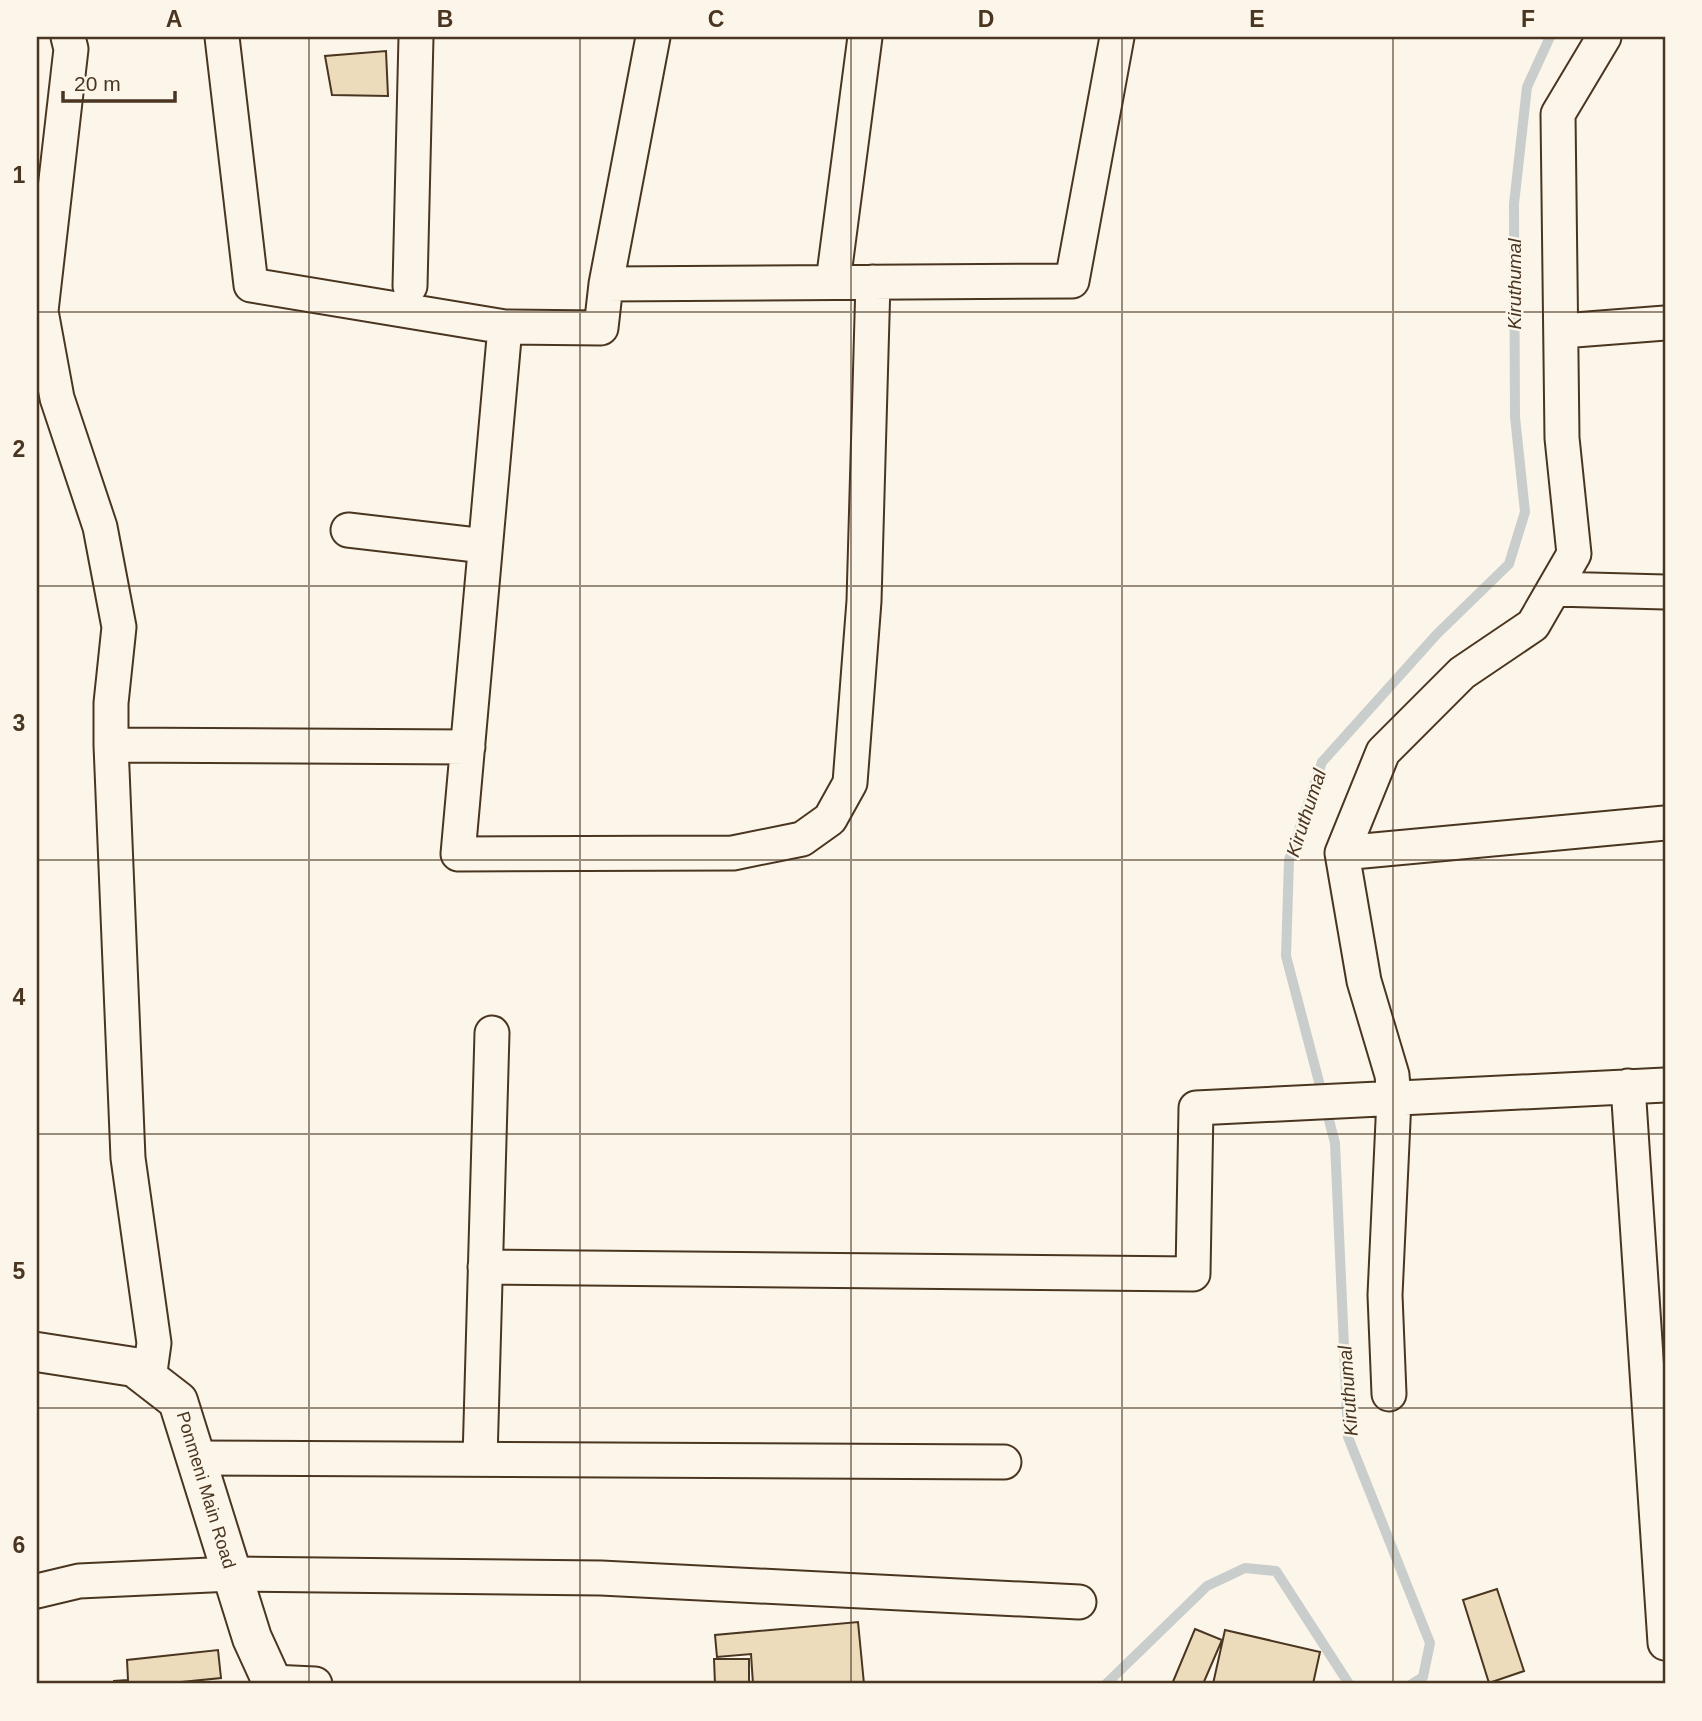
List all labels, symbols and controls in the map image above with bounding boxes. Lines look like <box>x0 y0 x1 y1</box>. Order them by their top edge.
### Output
text: A <box>166 6 182 32</box>
text: B <box>437 6 453 32</box>
text: C <box>708 6 724 32</box>
text: D <box>978 6 994 32</box>
text: E <box>1249 6 1265 32</box>
text: F <box>1521 6 1535 32</box>
scale bar <box>63 60 175 104</box>
text: 20 m <box>74 72 121 95</box>
text: 1 <box>13 162 26 188</box>
water label: Kiruthumal <box>1504 238 1525 329</box>
text: 2 <box>13 436 25 462</box>
text: 3 <box>13 710 25 736</box>
water label: Kiruthumal <box>1282 766 1330 859</box>
text: 4 <box>13 984 26 1010</box>
text: 5 <box>13 1258 26 1284</box>
water label: Kiruthumal <box>1334 1344 1362 1437</box>
street label: Ponmeni Main Road <box>173 1409 239 1571</box>
text: 6 <box>13 1532 25 1558</box>

